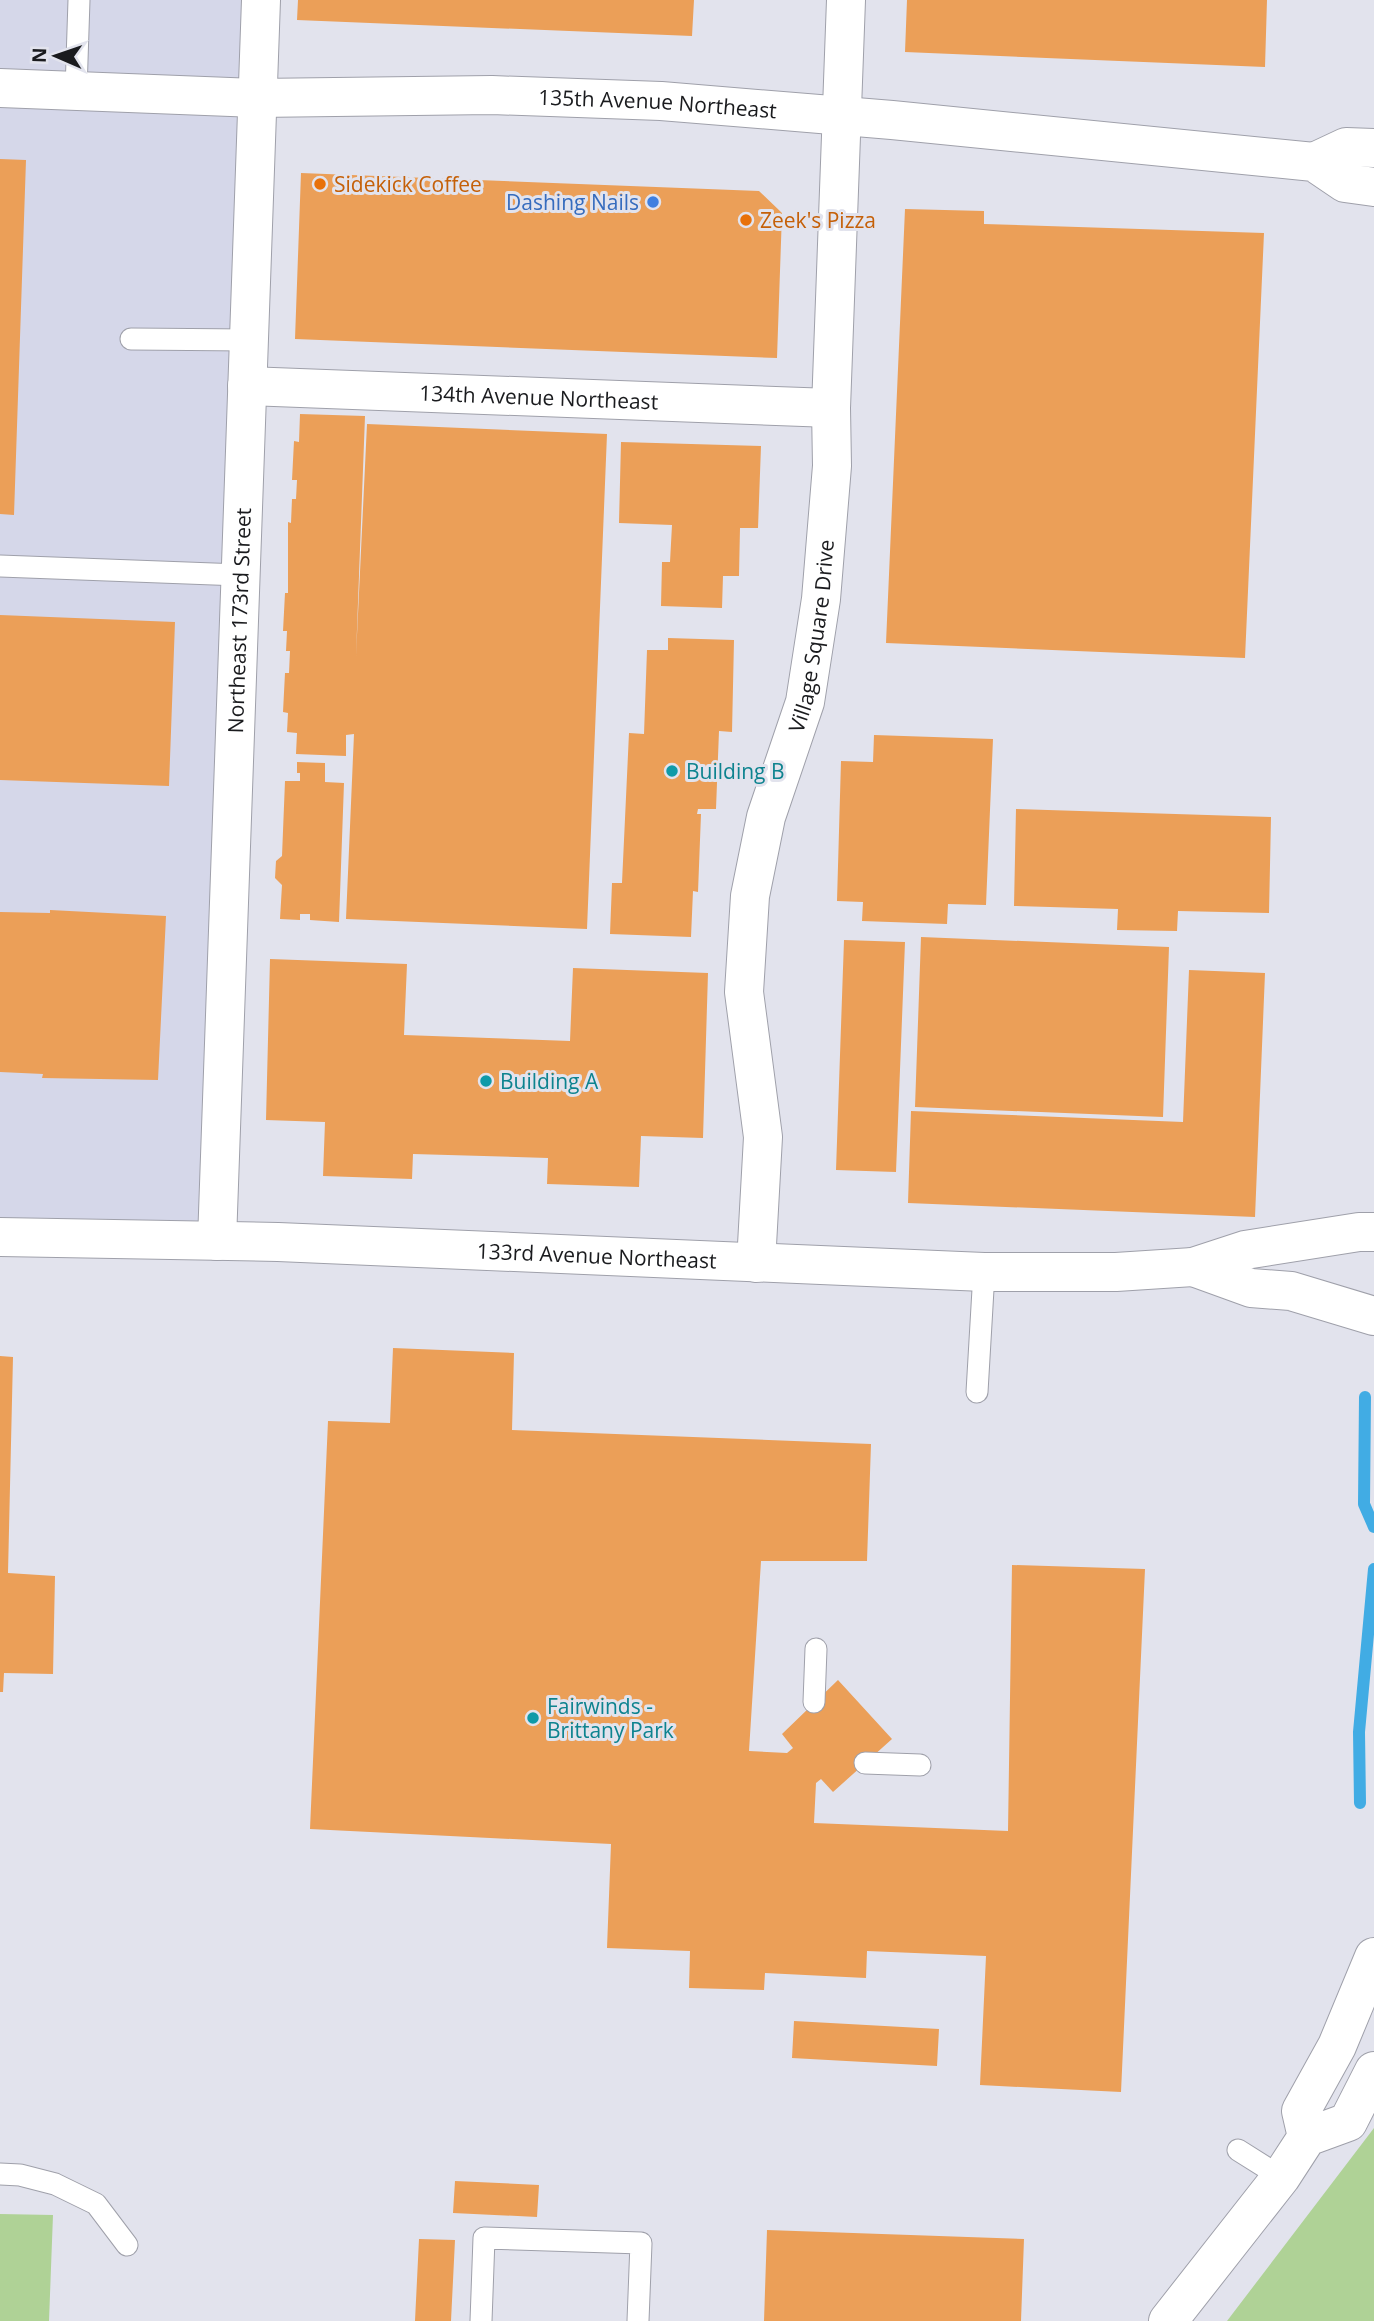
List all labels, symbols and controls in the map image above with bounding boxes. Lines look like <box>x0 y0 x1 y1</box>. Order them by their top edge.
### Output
north arrow <box>21 21 91 91</box>
text: N <box>26 47 52 64</box>
street label: 135th Avenue Northeast <box>538 83 778 124</box>
place label: Sidekick Coffee <box>334 170 482 198</box>
marker: Sidekick Coffee <box>312 176 328 192</box>
place label: Dashing Nails <box>506 188 639 216</box>
marker: Dashing Nails <box>645 194 661 210</box>
place label: Zeek's Pizza <box>760 206 876 234</box>
marker: Zeek's Pizza <box>738 212 754 228</box>
street label: 134th Avenue Northeast <box>419 379 659 415</box>
street label: Northeast 173rd Street <box>221 507 257 734</box>
street label: Village Square Drive <box>782 538 840 736</box>
place label: Building B <box>686 757 785 785</box>
marker: Building B <box>664 763 680 779</box>
place label: Building A <box>500 1067 599 1095</box>
marker: Building A <box>478 1073 494 1089</box>
street label: 133rd Avenue Northeast <box>476 1236 717 1275</box>
place label: Fairwinds - Brittany Park <box>547 1692 674 1744</box>
marker: Fairwinds - Brittany Park <box>525 1710 541 1726</box>

